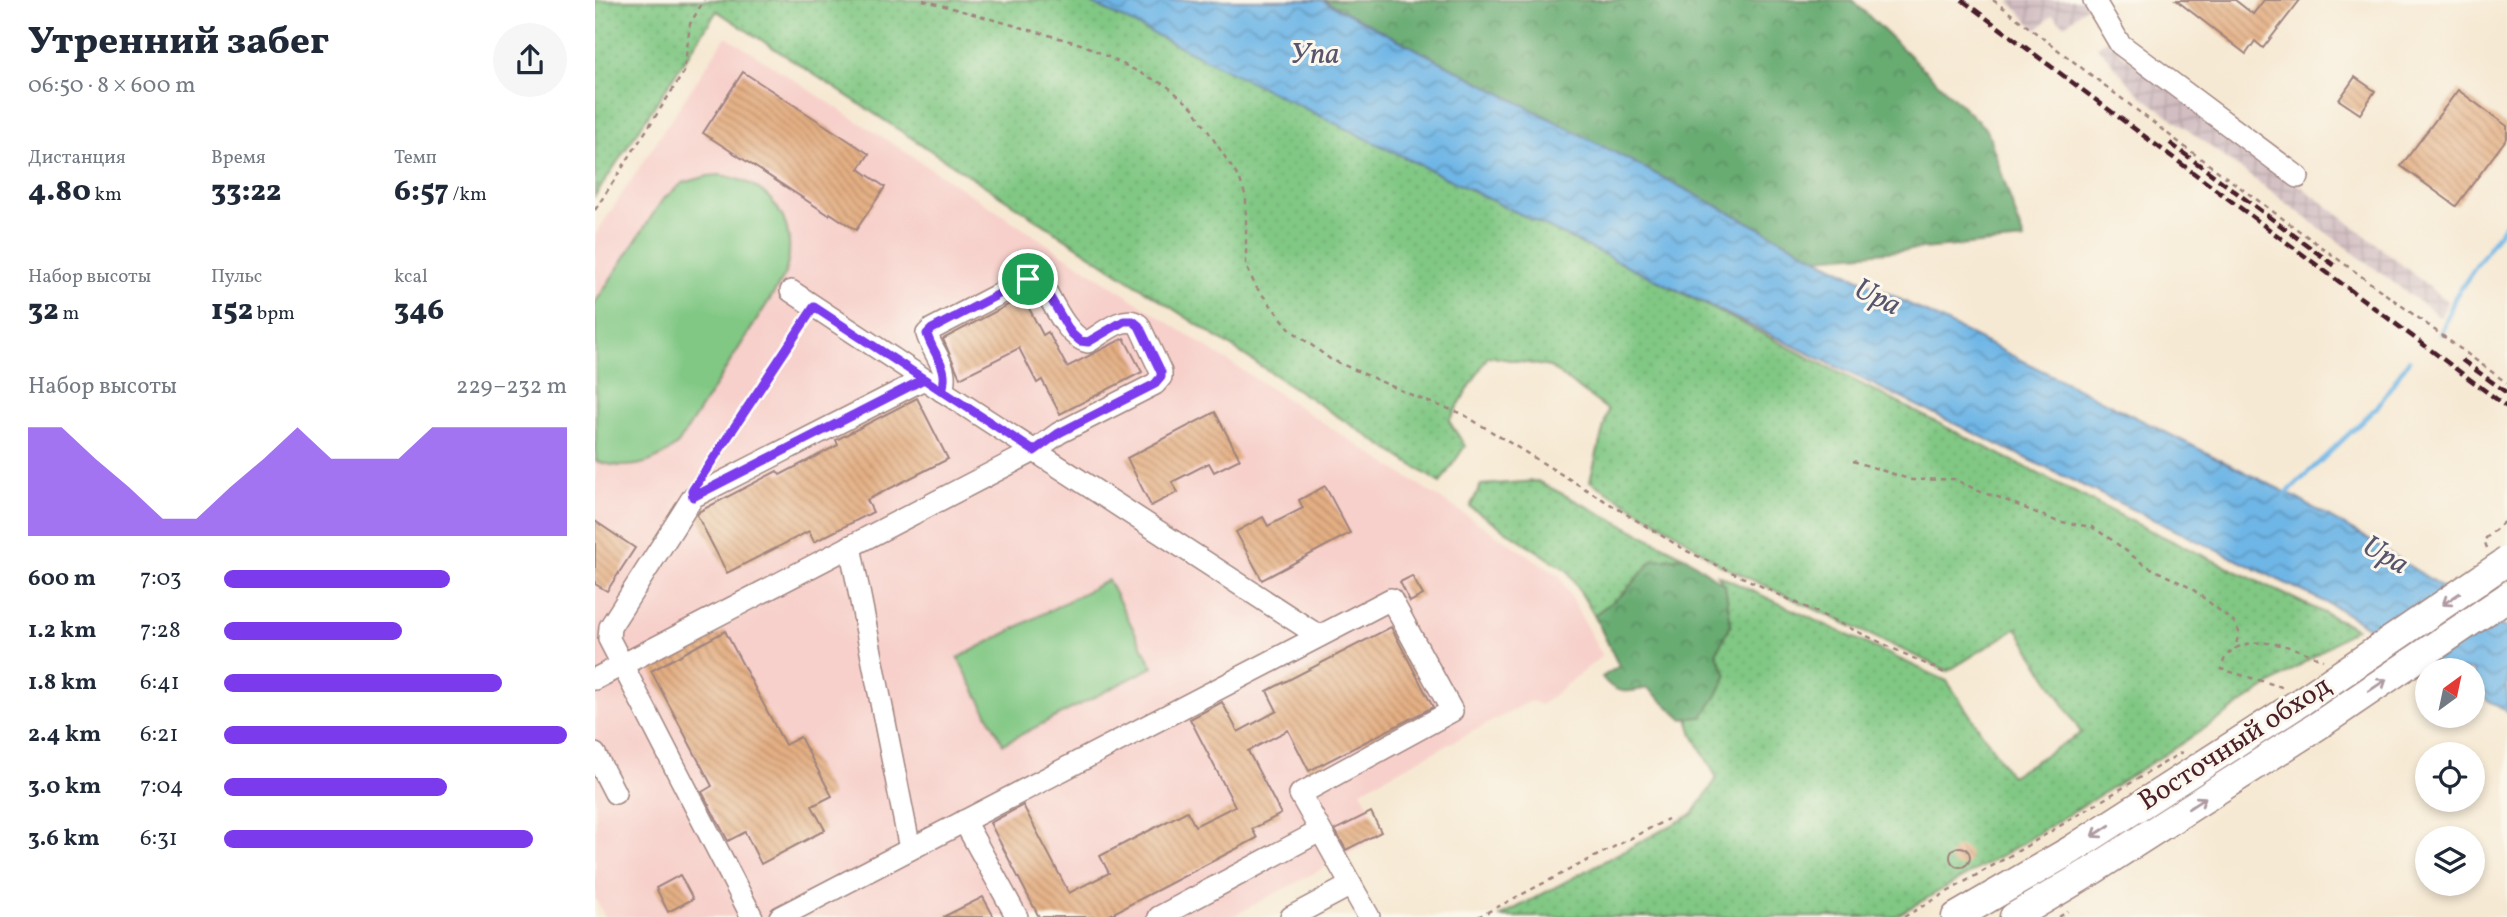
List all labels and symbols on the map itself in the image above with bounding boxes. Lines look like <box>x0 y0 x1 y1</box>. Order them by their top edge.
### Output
water label: Упа <box>1291 34 1339 76</box>
pin <box>998 249 1058 309</box>
water label: Upa <box>1847 269 1907 327</box>
water label: Upa <box>2354 526 2416 586</box>
one-way arrow <box>2442 592 2461 606</box>
north arrow <box>2415 658 2485 728</box>
street label: Восточный обход <box>2131 667 2339 821</box>
one-way arrow <box>2368 677 2387 692</box>
one-way arrow <box>2186 796 2206 810</box>
one-way arrow <box>2091 824 2111 838</box>

